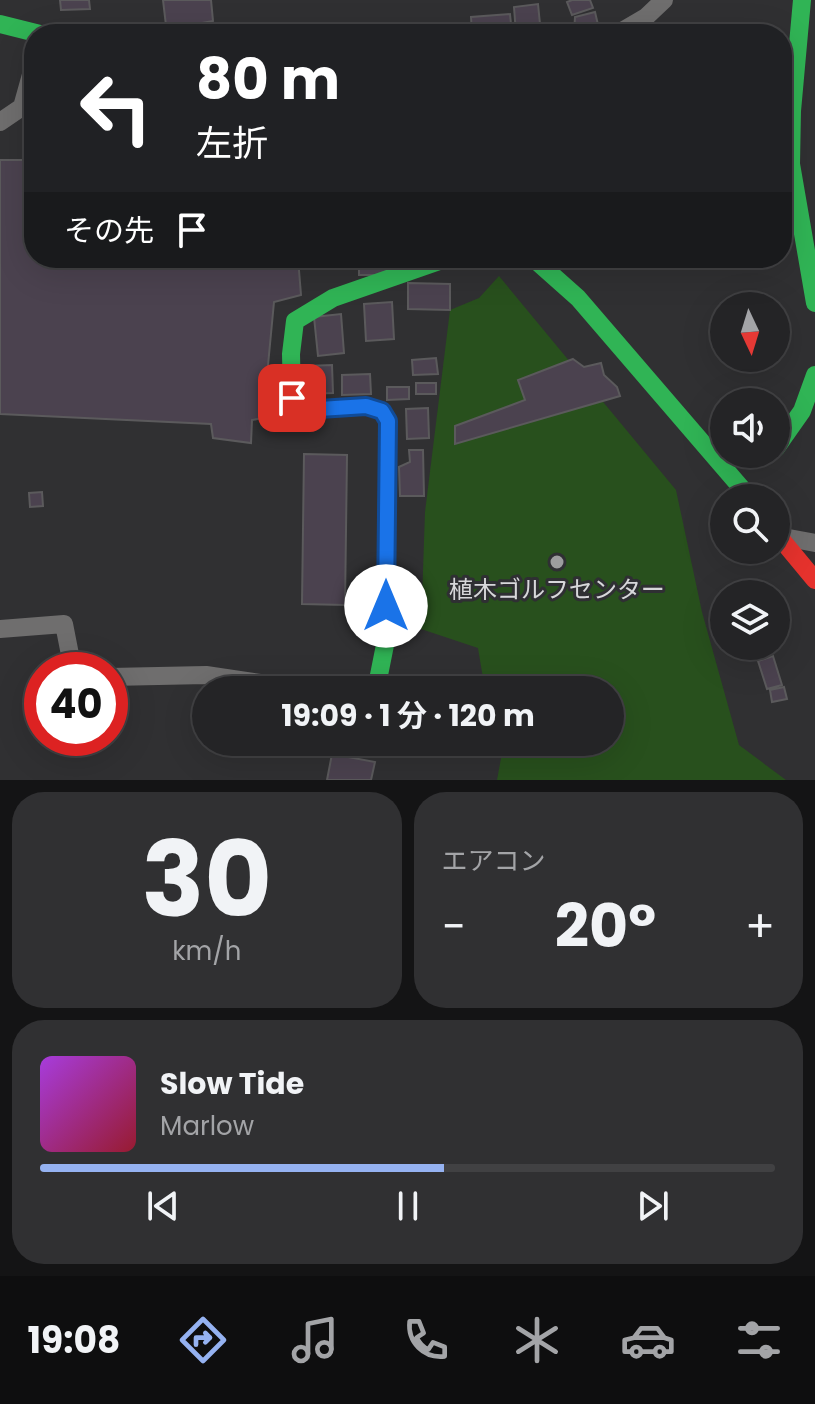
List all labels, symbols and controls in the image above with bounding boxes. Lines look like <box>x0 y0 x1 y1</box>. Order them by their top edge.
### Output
text: 80 m <box>196 40 340 119</box>
icon: left <box>64 56 168 160</box>
text: 左折 <box>196 118 268 169</box>
icon: arrive <box>170 208 214 252</box>
text: その先 <box>64 209 154 252</box>
north arrow <box>710 292 790 372</box>
map controls <box>710 292 790 660</box>
pin <box>258 364 326 432</box>
icon: arrive <box>270 376 314 420</box>
button: sound <box>710 388 790 468</box>
button: search <box>710 484 790 564</box>
marker: 植木ゴルフセンター <box>548 553 566 571</box>
position arrow <box>344 564 428 648</box>
place label: 植木ゴルフセンター <box>449 573 665 606</box>
button: layers <box>710 580 790 660</box>
speed limit sign: 40 <box>24 652 128 756</box>
text: 19:09 · 1 分 · 120 m <box>281 694 535 737</box>
text: 30 <box>141 807 272 952</box>
text: エアコン <box>442 843 546 879</box>
text: 20° <box>555 884 656 968</box>
text: − <box>442 896 466 957</box>
text: + <box>745 896 775 957</box>
text: km/h <box>172 933 241 969</box>
text: Slow Tide <box>160 1062 304 1105</box>
text: Marlow <box>160 1108 254 1144</box>
icon: previous <box>141 1184 185 1228</box>
icon: pause <box>386 1184 430 1228</box>
icon: next <box>631 1184 675 1228</box>
icon: directions <box>175 1312 231 1368</box>
icon: music <box>287 1312 343 1368</box>
icon: phone <box>398 1312 454 1368</box>
icon: climate <box>509 1312 565 1368</box>
icon: car <box>620 1312 676 1368</box>
icon: filters <box>731 1312 787 1368</box>
text: 19:08 <box>28 1315 120 1366</box>

